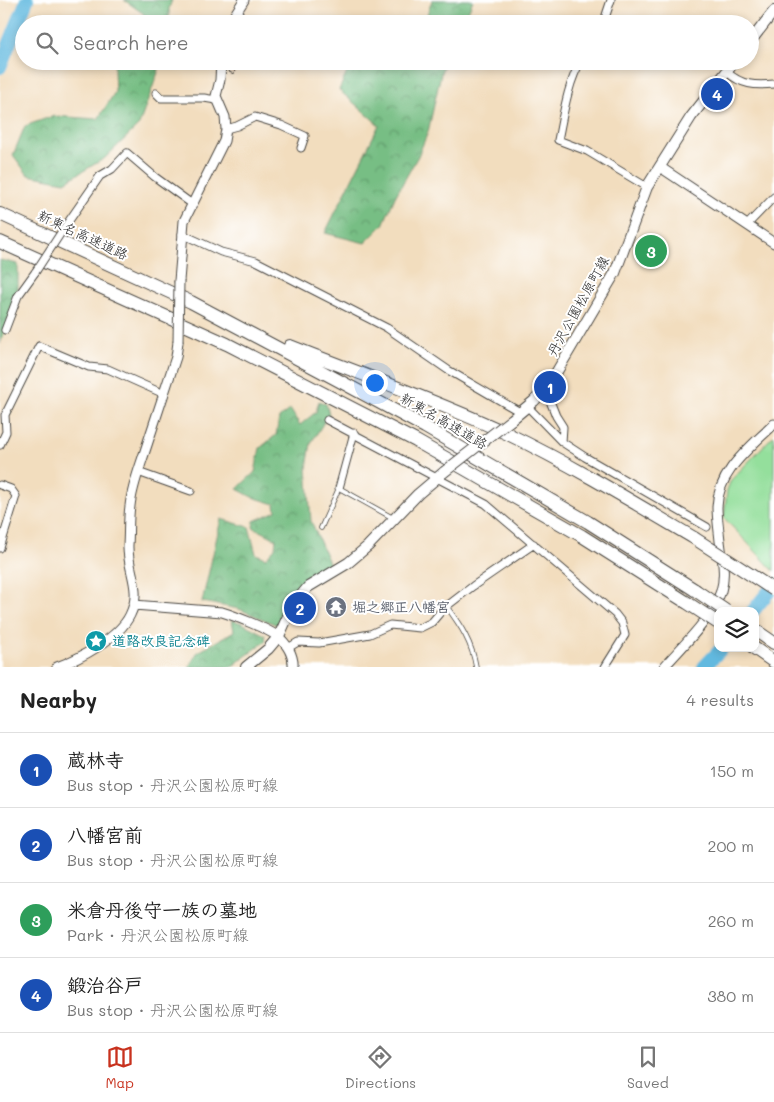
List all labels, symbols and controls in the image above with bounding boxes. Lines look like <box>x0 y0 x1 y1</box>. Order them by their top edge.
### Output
search box <box>15 15 759 70</box>
icon: search <box>33 29 61 57</box>
text: Search here <box>73 30 189 55</box>
pin: 4 <box>701 75 733 113</box>
street label: 新東名高速道路 <box>35 205 132 264</box>
pin: 3 <box>635 232 667 270</box>
street label: 丹沢公園松原町線 <box>542 252 613 359</box>
pin: 1 <box>534 368 566 406</box>
your location <box>362 370 388 396</box>
street label: 新東名高速道路 <box>397 388 491 453</box>
pin: 2 <box>284 589 316 627</box>
temple icon: 堀之郷正八幡宮 <box>324 595 348 619</box>
place label: 堀之郷正八幡宮 <box>352 597 450 616</box>
map controls <box>714 607 759 652</box>
button: layers <box>714 607 759 652</box>
place icon: 道路改良記念碑 <box>84 629 108 653</box>
place label: 道路改良記念碑 <box>112 631 210 650</box>
text: Nearby <box>20 686 97 713</box>
text: 4 results <box>686 689 754 710</box>
text: 蔵林寺 <box>67 747 124 772</box>
text: 1 <box>32 760 40 781</box>
text: 150 m <box>710 760 754 781</box>
text: Bus stop · 丹沢公園松原町線 <box>67 774 278 795</box>
text: 八幡宮前 <box>67 822 143 847</box>
text: 2 <box>32 835 40 856</box>
text: 200 m <box>707 835 754 856</box>
text: Bus stop · 丹沢公園松原町線 <box>67 849 278 870</box>
text: 米倉丹後守一族の墓地 <box>67 897 257 922</box>
text: 3 <box>31 910 41 931</box>
text: 260 m <box>708 910 754 931</box>
text: Park · 丹沢公園松原町線 <box>67 924 249 945</box>
text: 鍛治谷戸 <box>67 972 143 997</box>
text: 4 <box>31 985 41 1006</box>
text: 380 m <box>707 985 754 1006</box>
text: Bus stop · 丹沢公園松原町線 <box>67 999 278 1020</box>
tab: Map <box>105 1043 134 1092</box>
tab: Directions <box>345 1043 416 1092</box>
tab: Saved <box>627 1043 669 1092</box>

